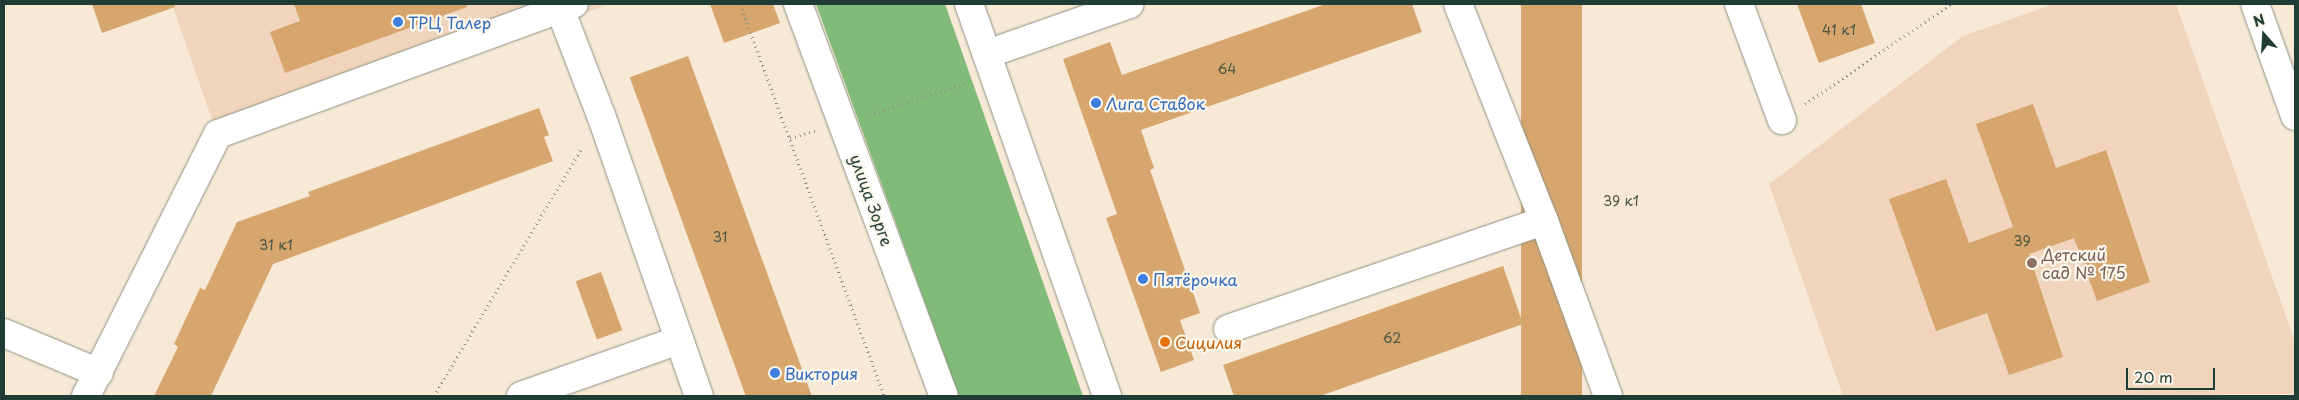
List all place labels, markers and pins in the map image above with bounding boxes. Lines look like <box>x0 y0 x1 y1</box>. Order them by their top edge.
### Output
place label: ТРЦ Талер <box>408 12 492 32</box>
marker: ТРЦ Талер <box>392 16 404 28</box>
place label: Лига Ставок <box>1106 93 1206 113</box>
marker: Лига Ставок <box>1090 97 1102 109</box>
place label: Детский сад № 175 <box>2042 244 2126 282</box>
marker: Детский сад № 175 <box>2026 257 2038 269</box>
place label: Пятёрочка <box>1153 269 1238 289</box>
marker: Пятёрочка <box>1137 273 1149 285</box>
place label: Сицилия <box>1175 332 1242 352</box>
marker: Сицилия <box>1159 336 1171 348</box>
place label: Виктория <box>785 363 858 383</box>
marker: Виктория <box>769 367 781 379</box>

